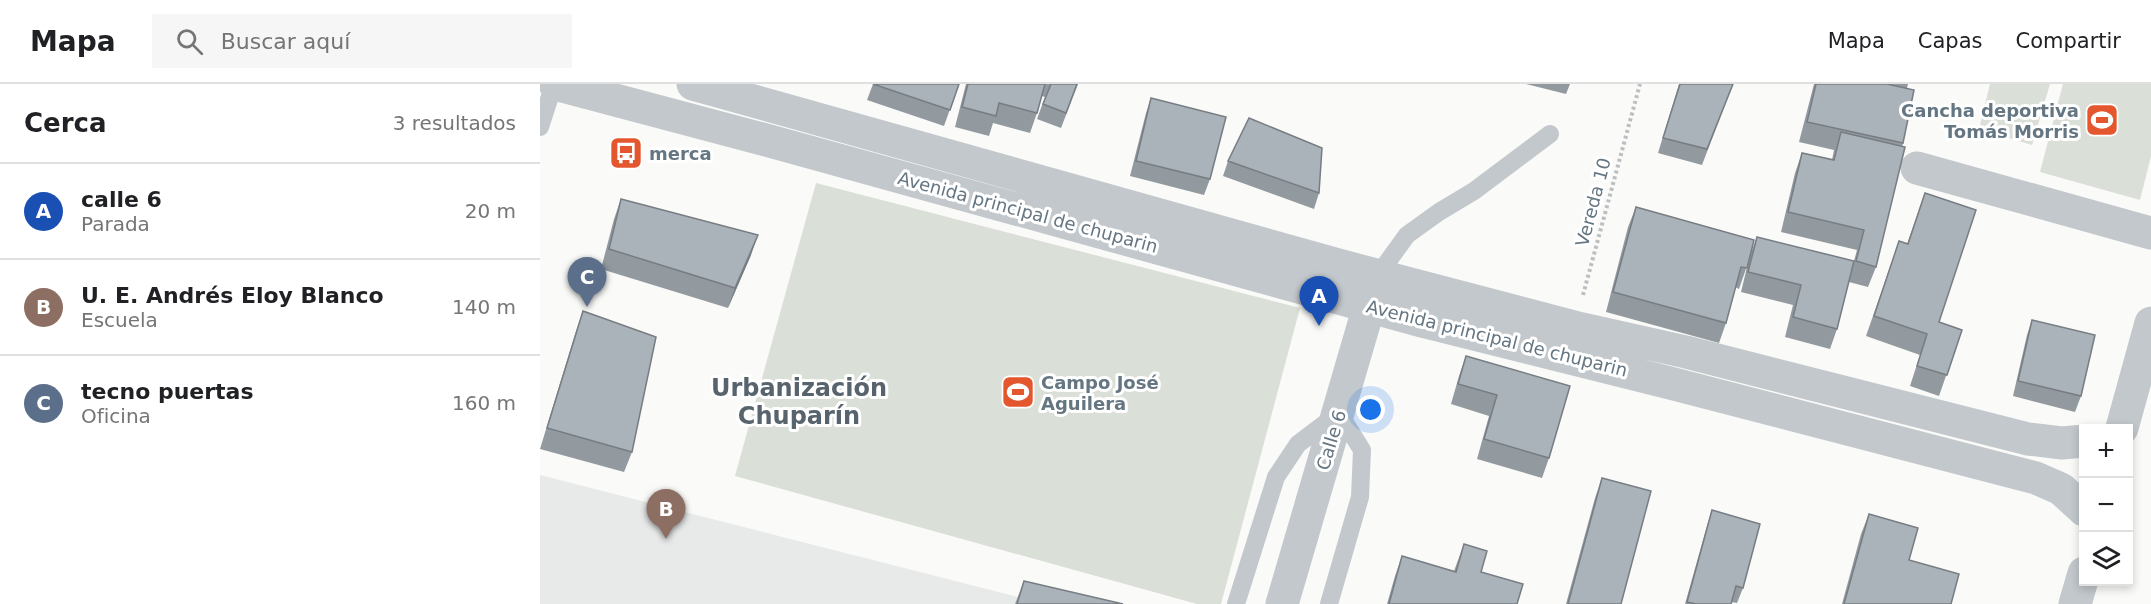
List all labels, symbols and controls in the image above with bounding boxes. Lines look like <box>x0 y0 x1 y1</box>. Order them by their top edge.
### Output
search box <box>152 14 572 68</box>
text: Mapa <box>30 25 116 58</box>
icon: search <box>173 25 206 58</box>
text: Buscar aquí <box>221 29 350 54</box>
text: Mapa <box>1828 29 1885 53</box>
text: Capas <box>1918 29 1982 53</box>
text: Compartir <box>2015 29 2121 53</box>
place label: Cancha deportiva Tomás Morris <box>1901 100 2079 142</box>
sports icon: Cancha deportiva Tomás Morris <box>2084 102 2120 138</box>
text: Cerca <box>24 108 107 138</box>
text: 3 resultados <box>393 111 516 135</box>
bus stop icon: merca <box>608 135 644 171</box>
place label: merca <box>649 143 712 164</box>
street label: Vereda 10 <box>1571 155 1615 249</box>
street label: Avenida principal de chuparin <box>896 167 1160 257</box>
text: calle 6 <box>81 187 162 212</box>
text: A <box>36 199 51 223</box>
text: 20 m <box>465 199 516 223</box>
text: Parada <box>81 212 150 236</box>
pin: C <box>568 258 606 307</box>
pin: A <box>1300 276 1338 326</box>
text: U. E. Andrés Eloy Blanco <box>81 283 384 308</box>
text: B <box>36 295 51 319</box>
text: 140 m <box>452 295 516 319</box>
street label: Avenida principal de chuparin <box>1364 295 1630 381</box>
text: Escuela <box>81 308 158 332</box>
place label: Campo José Aguilera <box>1041 372 1159 414</box>
district label: Urbanización Chuparín <box>711 374 887 430</box>
sports icon: Campo José Aguilera <box>1000 374 1036 410</box>
text: tecno puertas <box>81 379 254 404</box>
text: C <box>36 391 51 415</box>
text: 160 m <box>452 391 516 415</box>
your location <box>1356 395 1385 424</box>
text: Oficina <box>81 404 151 428</box>
street label: Calle 6 <box>1312 407 1350 473</box>
map controls <box>2079 424 2133 586</box>
button: + <box>2079 424 2133 478</box>
button: − <box>2079 478 2133 532</box>
pin: B <box>646 490 686 539</box>
button: layers <box>2079 532 2133 586</box>

